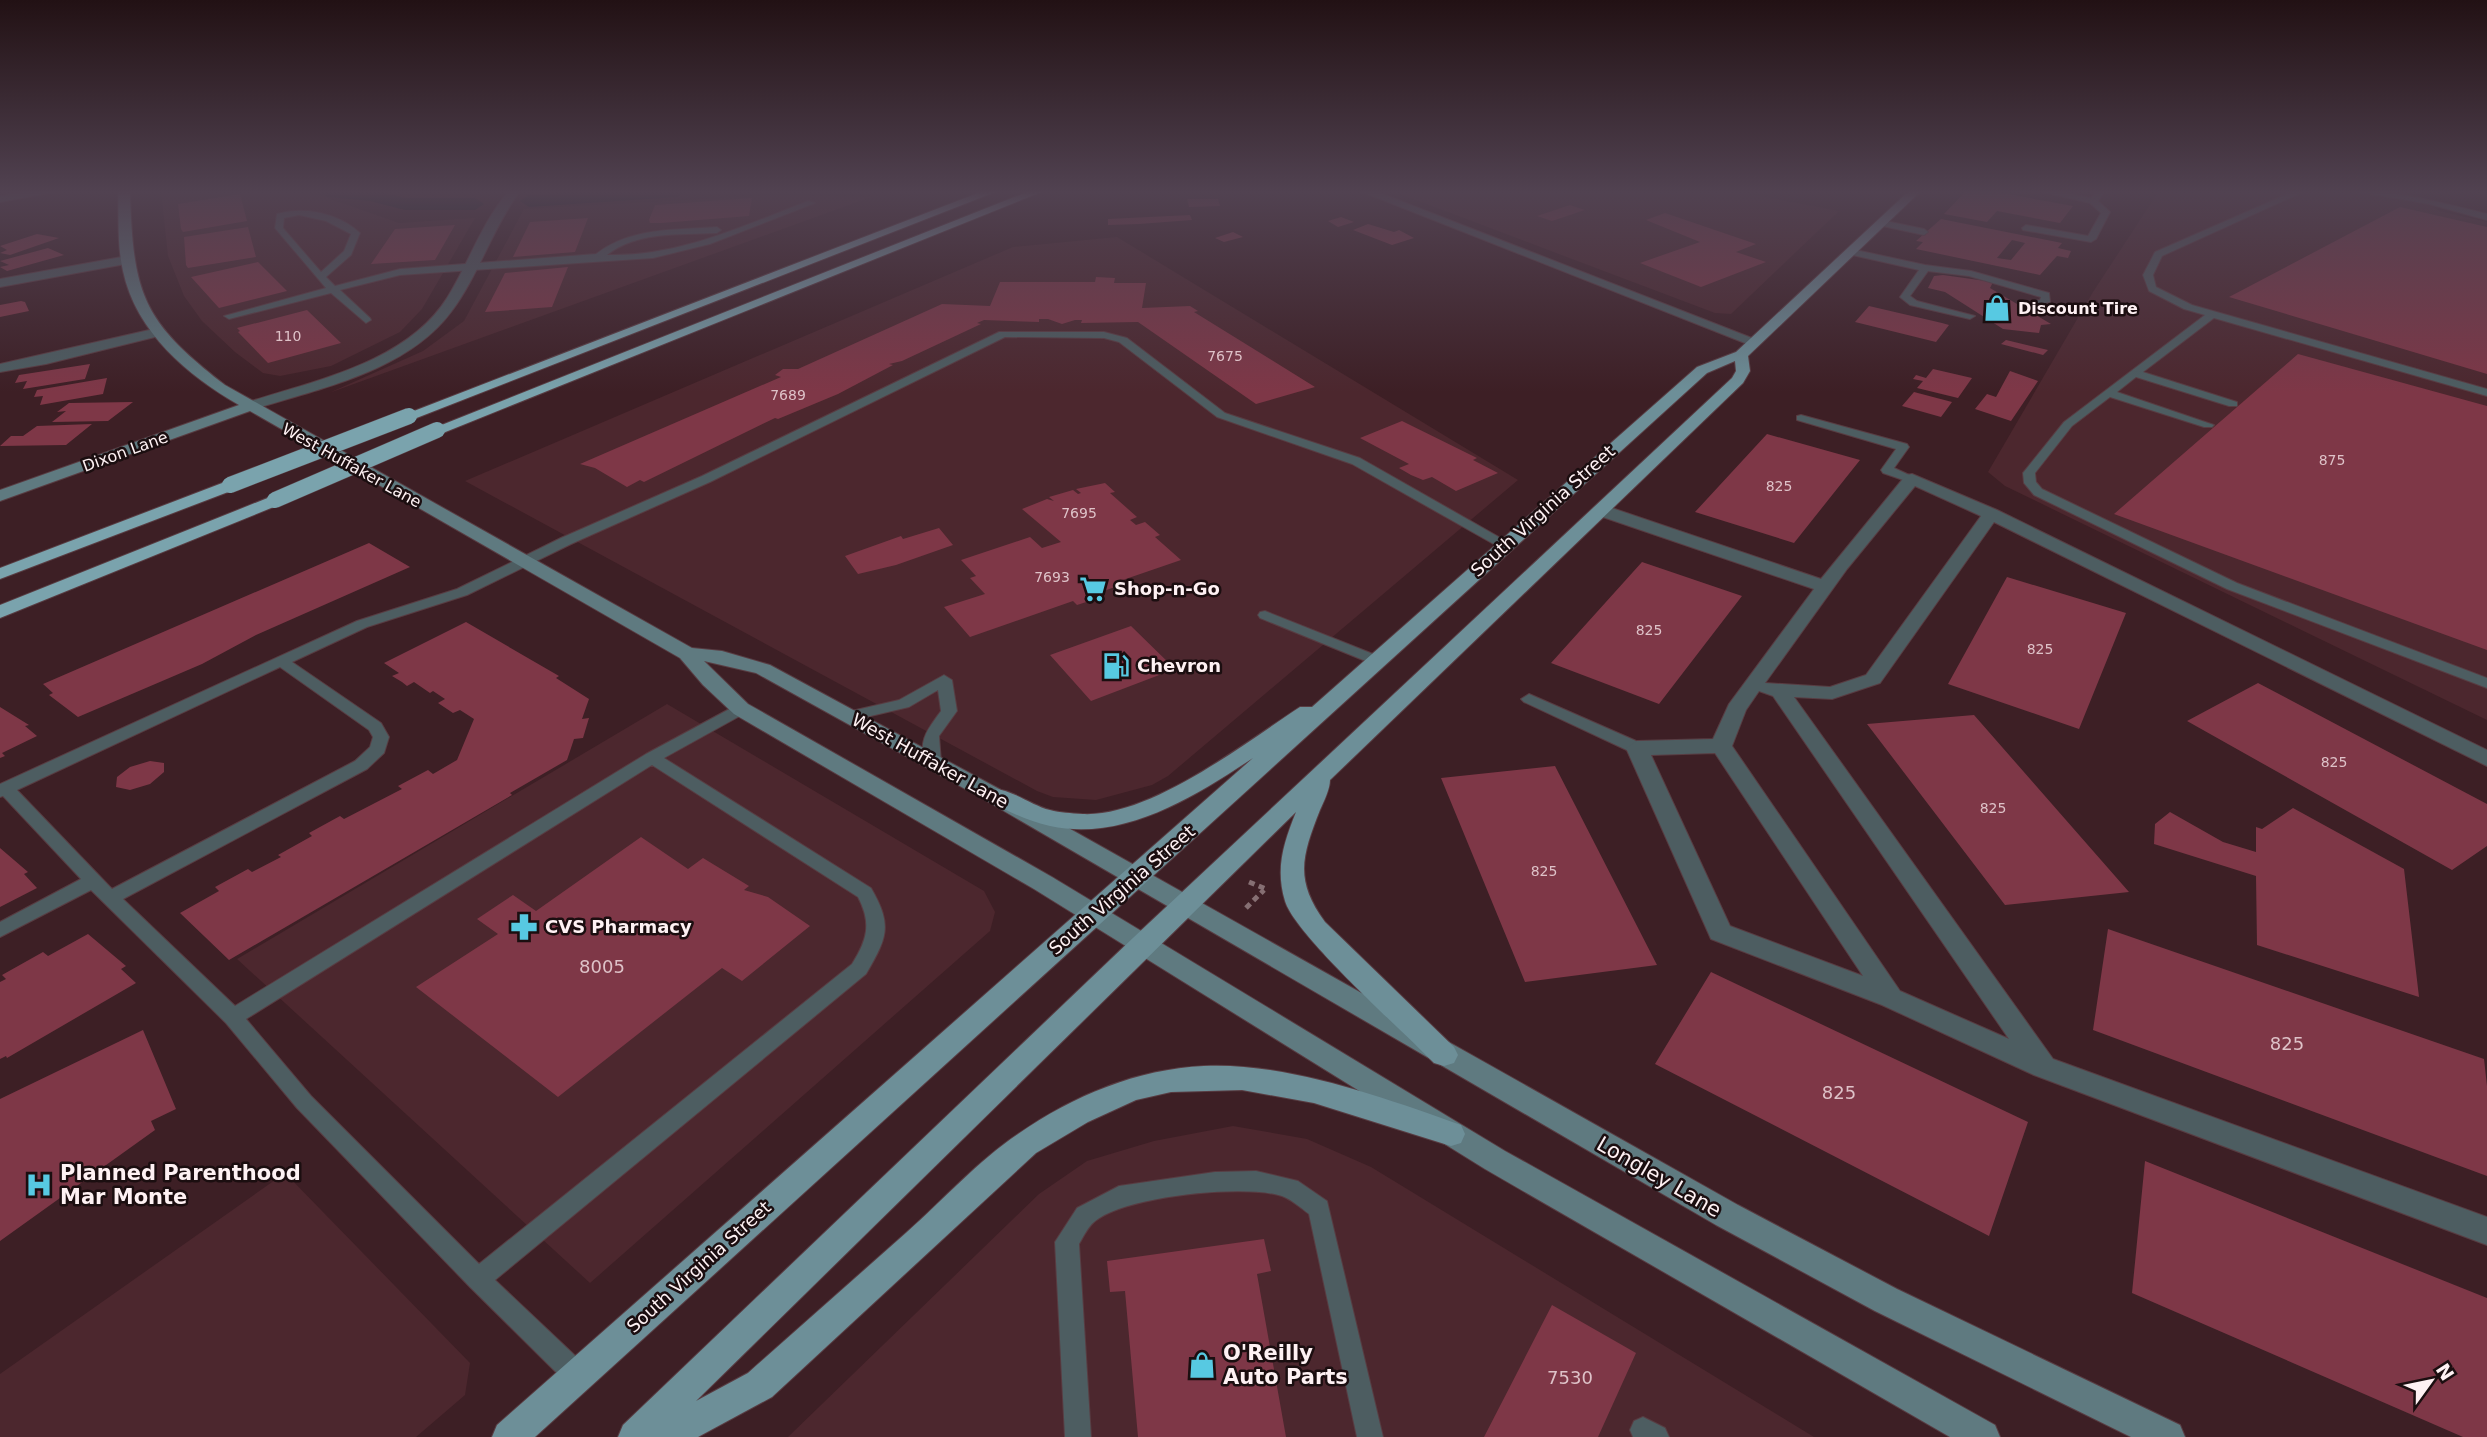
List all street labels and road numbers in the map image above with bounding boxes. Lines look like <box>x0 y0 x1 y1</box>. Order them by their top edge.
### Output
street label: West Huffaker Lane <box>279 419 425 512</box>
street label: Dixon Lane <box>80 427 170 476</box>
street label: South Virginia Street <box>1466 440 1619 581</box>
street label: West Huffaker Lane <box>848 709 1012 812</box>
street label: South Virginia Street <box>1044 821 1199 959</box>
street label: Longley Lane <box>1593 1132 1725 1222</box>
street label: South Virginia Street <box>622 1196 775 1337</box>

